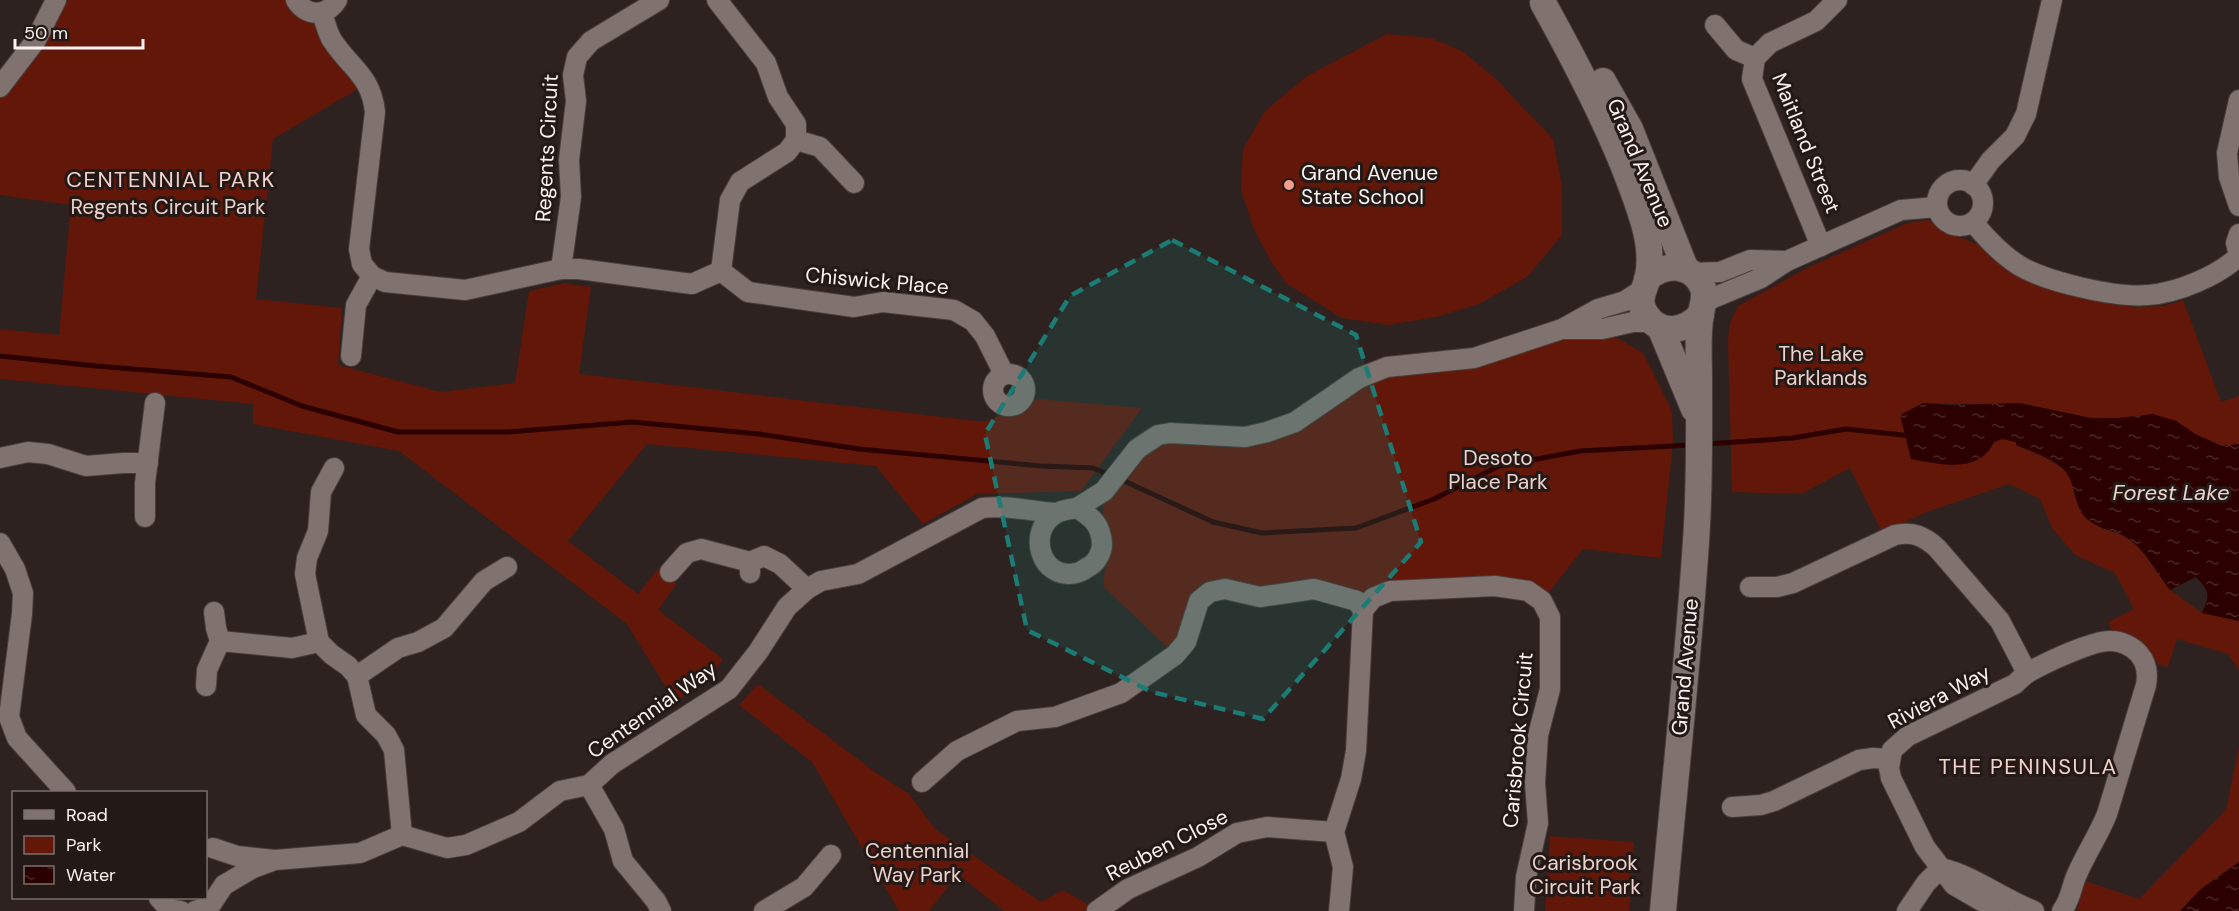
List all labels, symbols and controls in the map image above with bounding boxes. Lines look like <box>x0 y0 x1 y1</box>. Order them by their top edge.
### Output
scale bar <box>15 12 142 50</box>
text: 50 m <box>24 21 68 45</box>
street label: Maitland Street <box>1765 69 1847 217</box>
street label: Regents Circuit <box>529 73 565 223</box>
street label: Grand Avenue <box>1600 94 1680 232</box>
place label: Grand Avenue State School <box>1301 159 1438 211</box>
district label: CENTENNIAL PARK <box>66 165 276 194</box>
marker: Grand Avenue State School <box>1282 178 1296 192</box>
park label: Regents Circuit Park <box>70 193 266 221</box>
street label: Chiswick Place <box>804 261 950 301</box>
park label: The Lake Parklands <box>1774 340 1868 392</box>
park label: Desoto Place Park <box>1448 444 1548 496</box>
water label: Forest Lake <box>2112 478 2230 507</box>
street label: Grand Avenue <box>1665 597 1705 737</box>
street label: Carisbrook Circuit <box>1496 651 1540 829</box>
street label: Centennial Way <box>582 655 722 765</box>
street label: Riviera Way <box>1883 658 1995 736</box>
district label: THE PENINSULA <box>1938 752 2118 781</box>
legend <box>12 791 207 899</box>
street label: Reuben Close <box>1101 802 1233 888</box>
text: Road <box>66 803 108 827</box>
text: Park <box>66 833 102 857</box>
park label: Centennial Way Park <box>865 837 969 889</box>
park label: Carisbrook Circuit Park <box>1529 849 1641 901</box>
text: Water <box>66 863 116 887</box>

